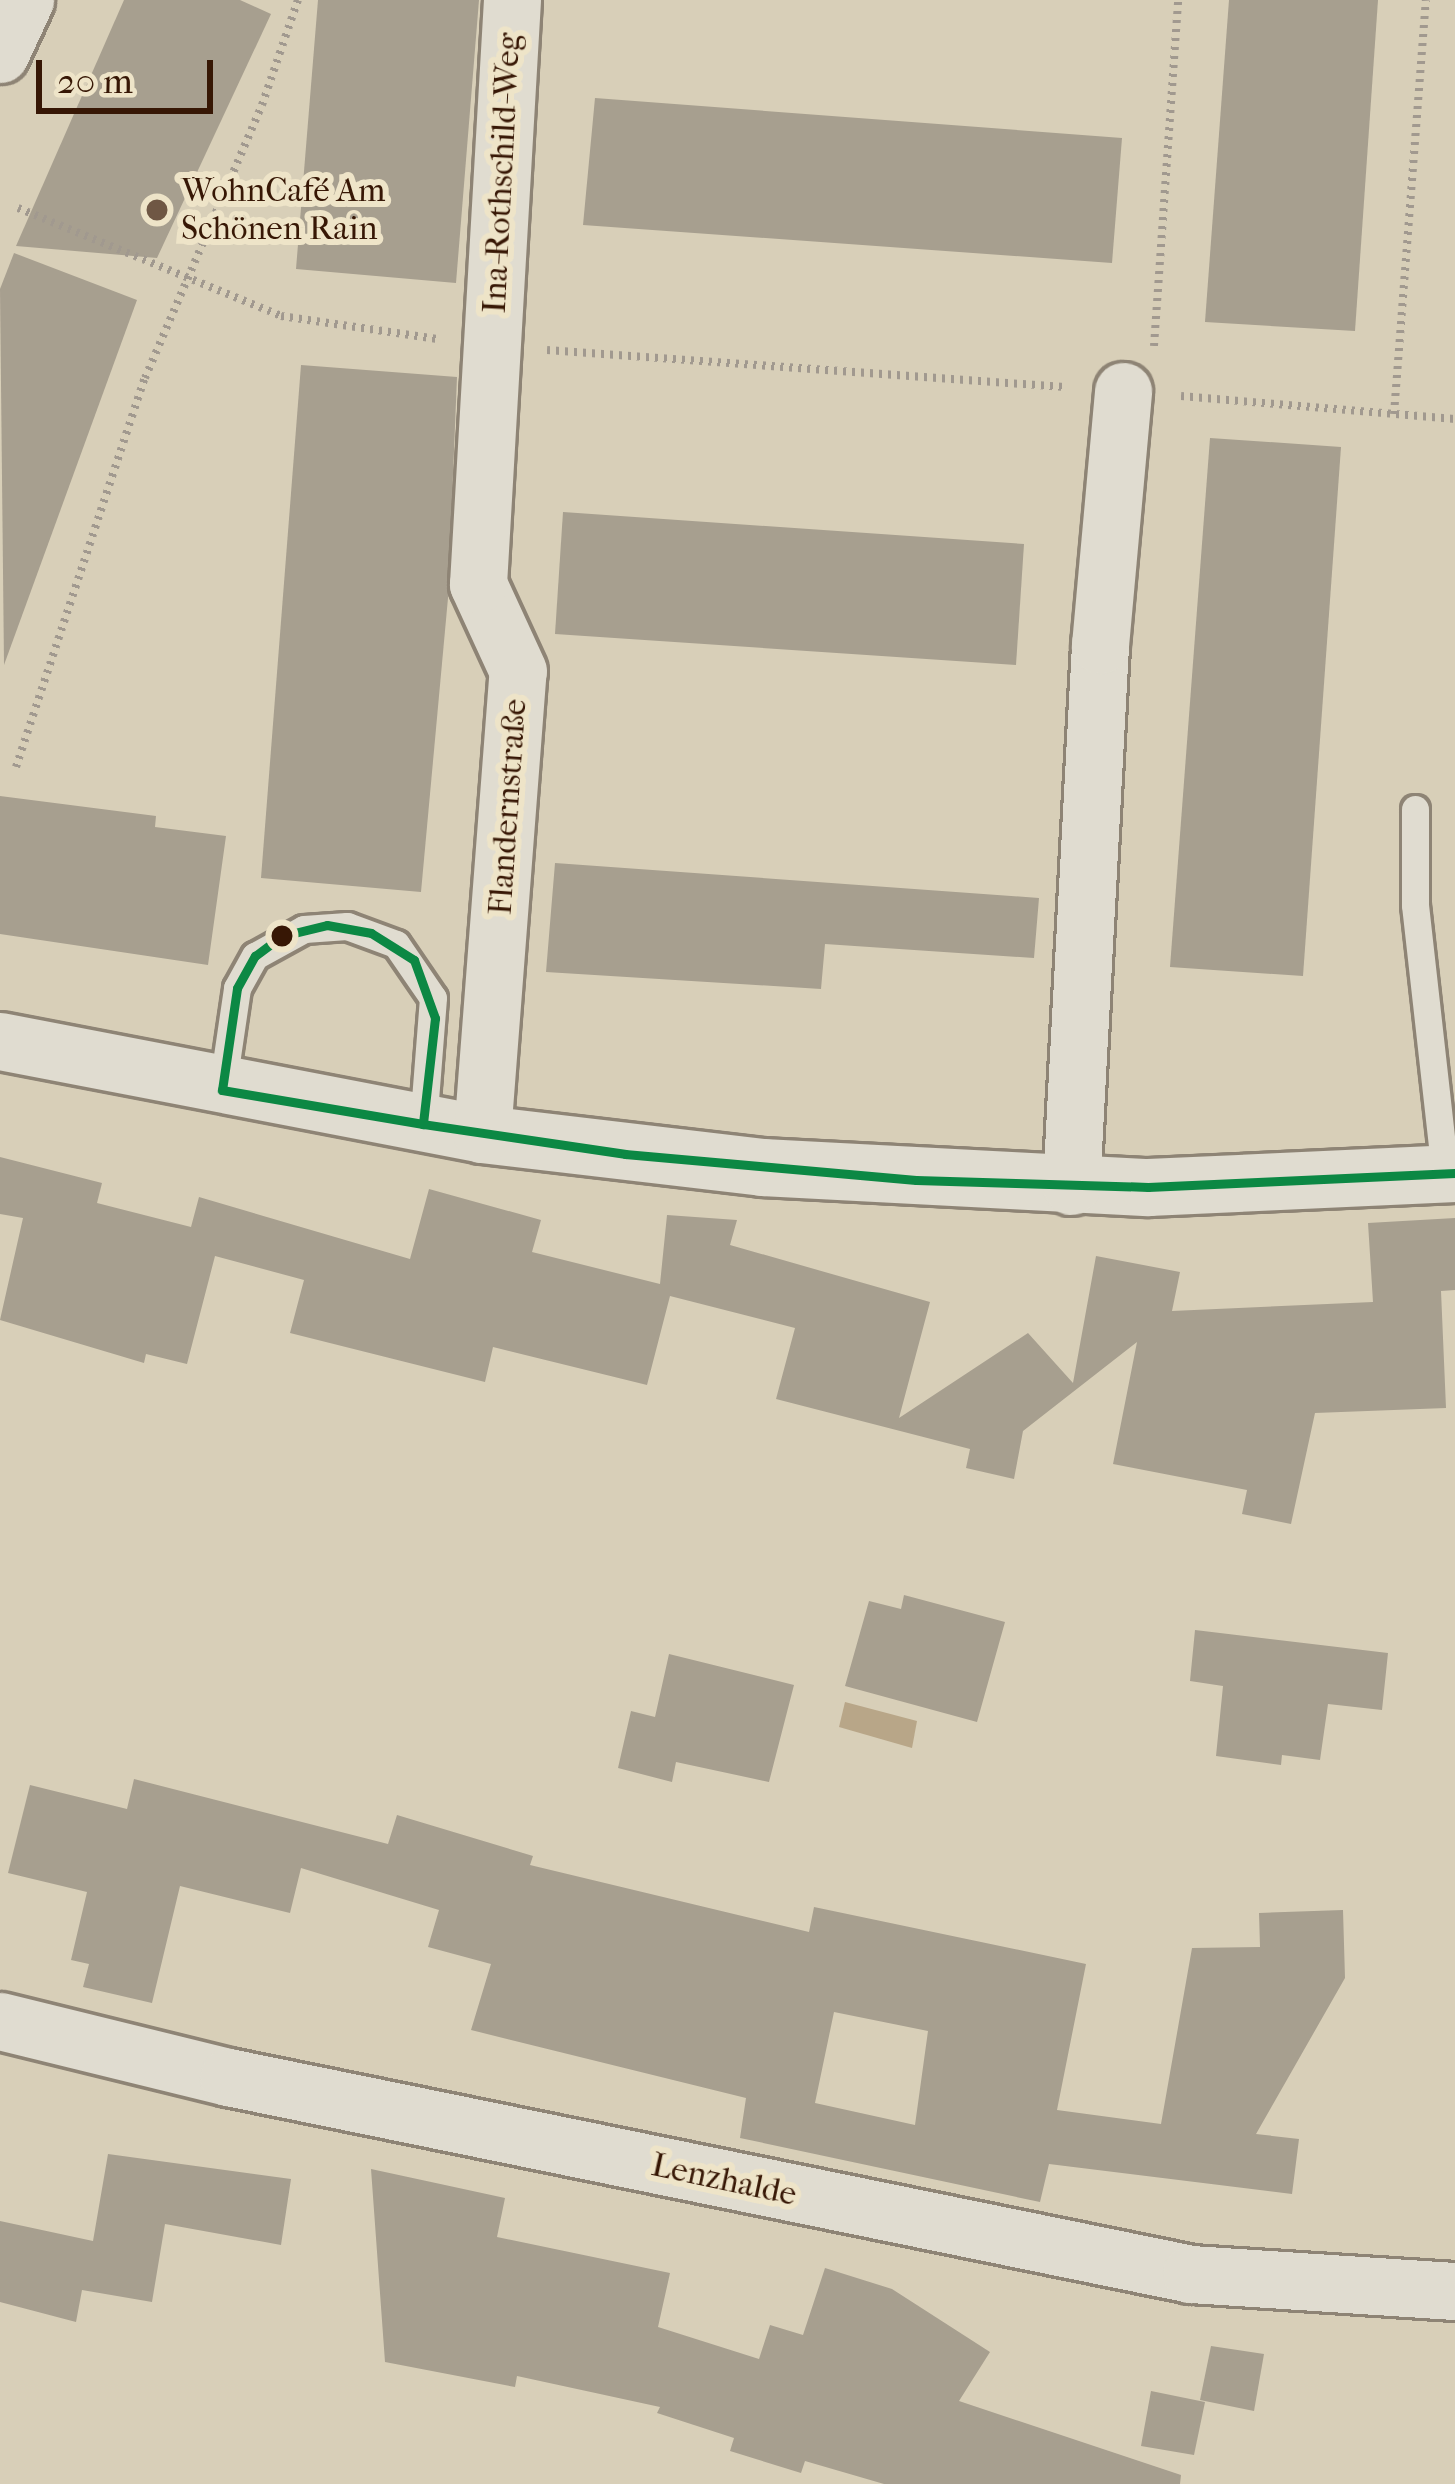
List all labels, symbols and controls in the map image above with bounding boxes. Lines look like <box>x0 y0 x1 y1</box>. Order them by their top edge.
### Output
street label: Ina-Rothschild-Weg <box>475 32 529 314</box>
scale bar <box>42 36 219 110</box>
text: 20 m <box>57 60 133 102</box>
place label: WohnCafé Am Schönen Rain <box>181 171 385 249</box>
marker: WohnCafé Am Schönen Rain <box>144 197 170 223</box>
street label: Flandernstraße <box>481 698 535 916</box>
unlabelled marker <box>271 925 293 947</box>
street label: Lenzhalde <box>648 2145 800 2215</box>

